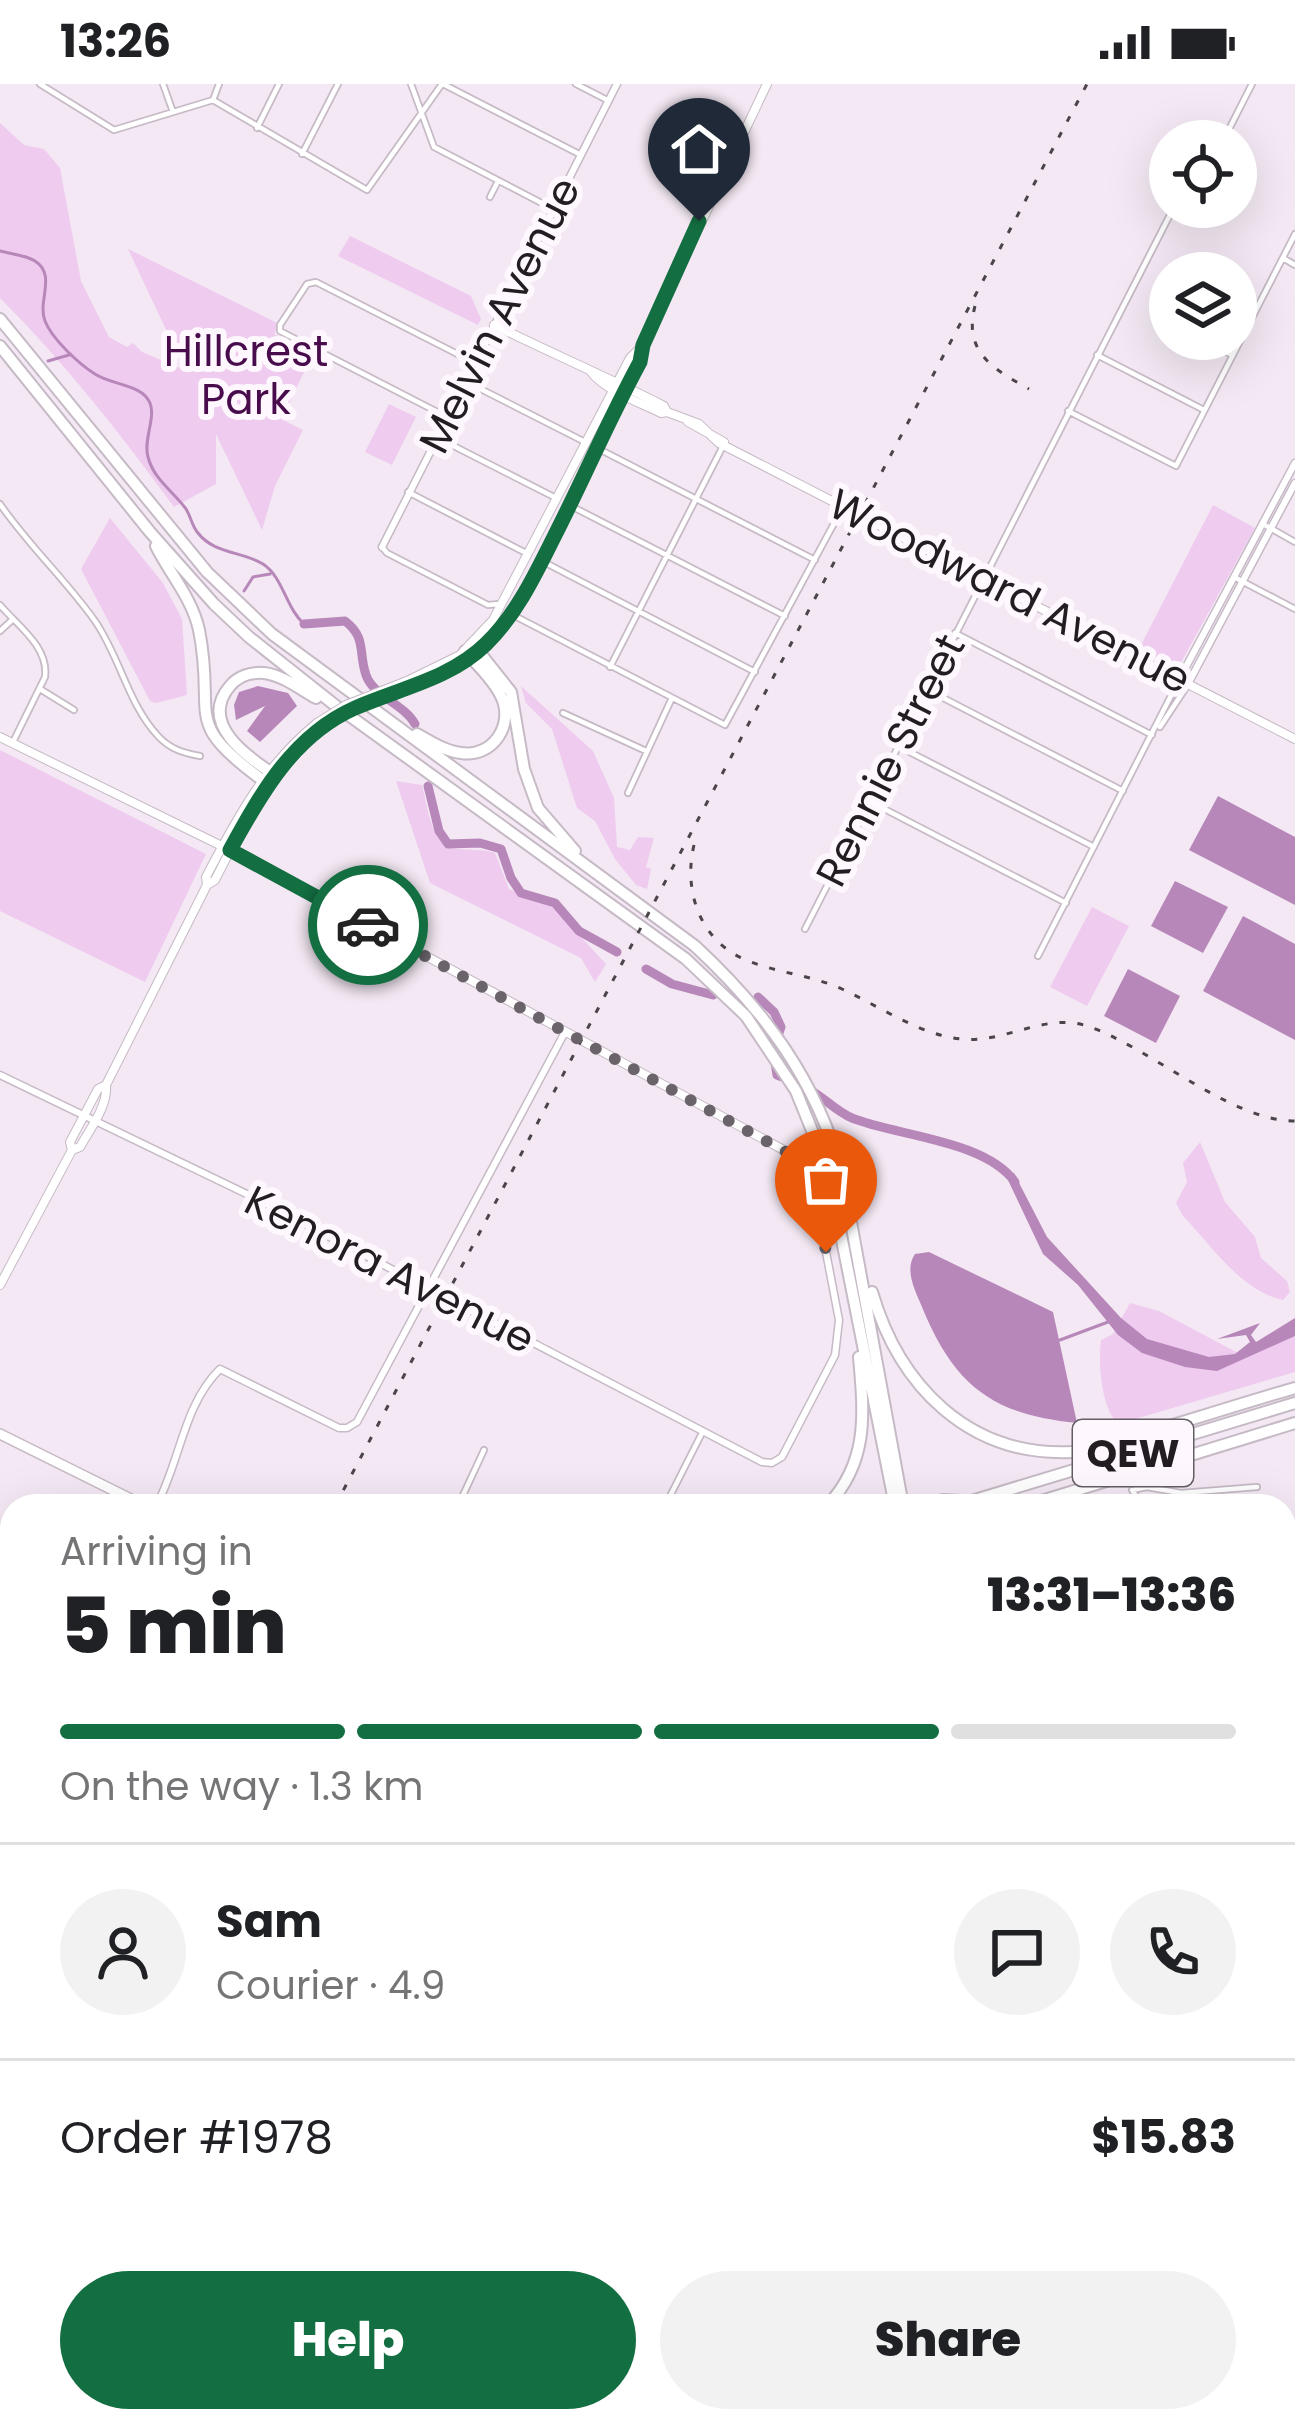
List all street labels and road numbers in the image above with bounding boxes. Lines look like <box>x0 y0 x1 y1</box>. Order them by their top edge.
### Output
street label: Melvin Avenue <box>405 167 594 463</box>
street label: Woodward Avenue <box>819 475 1201 708</box>
street label: Rennie Street <box>802 624 979 897</box>
street label: Kenora Avenue <box>235 1171 545 1368</box>
road number: QEW <box>1073 1420 1193 1486</box>

